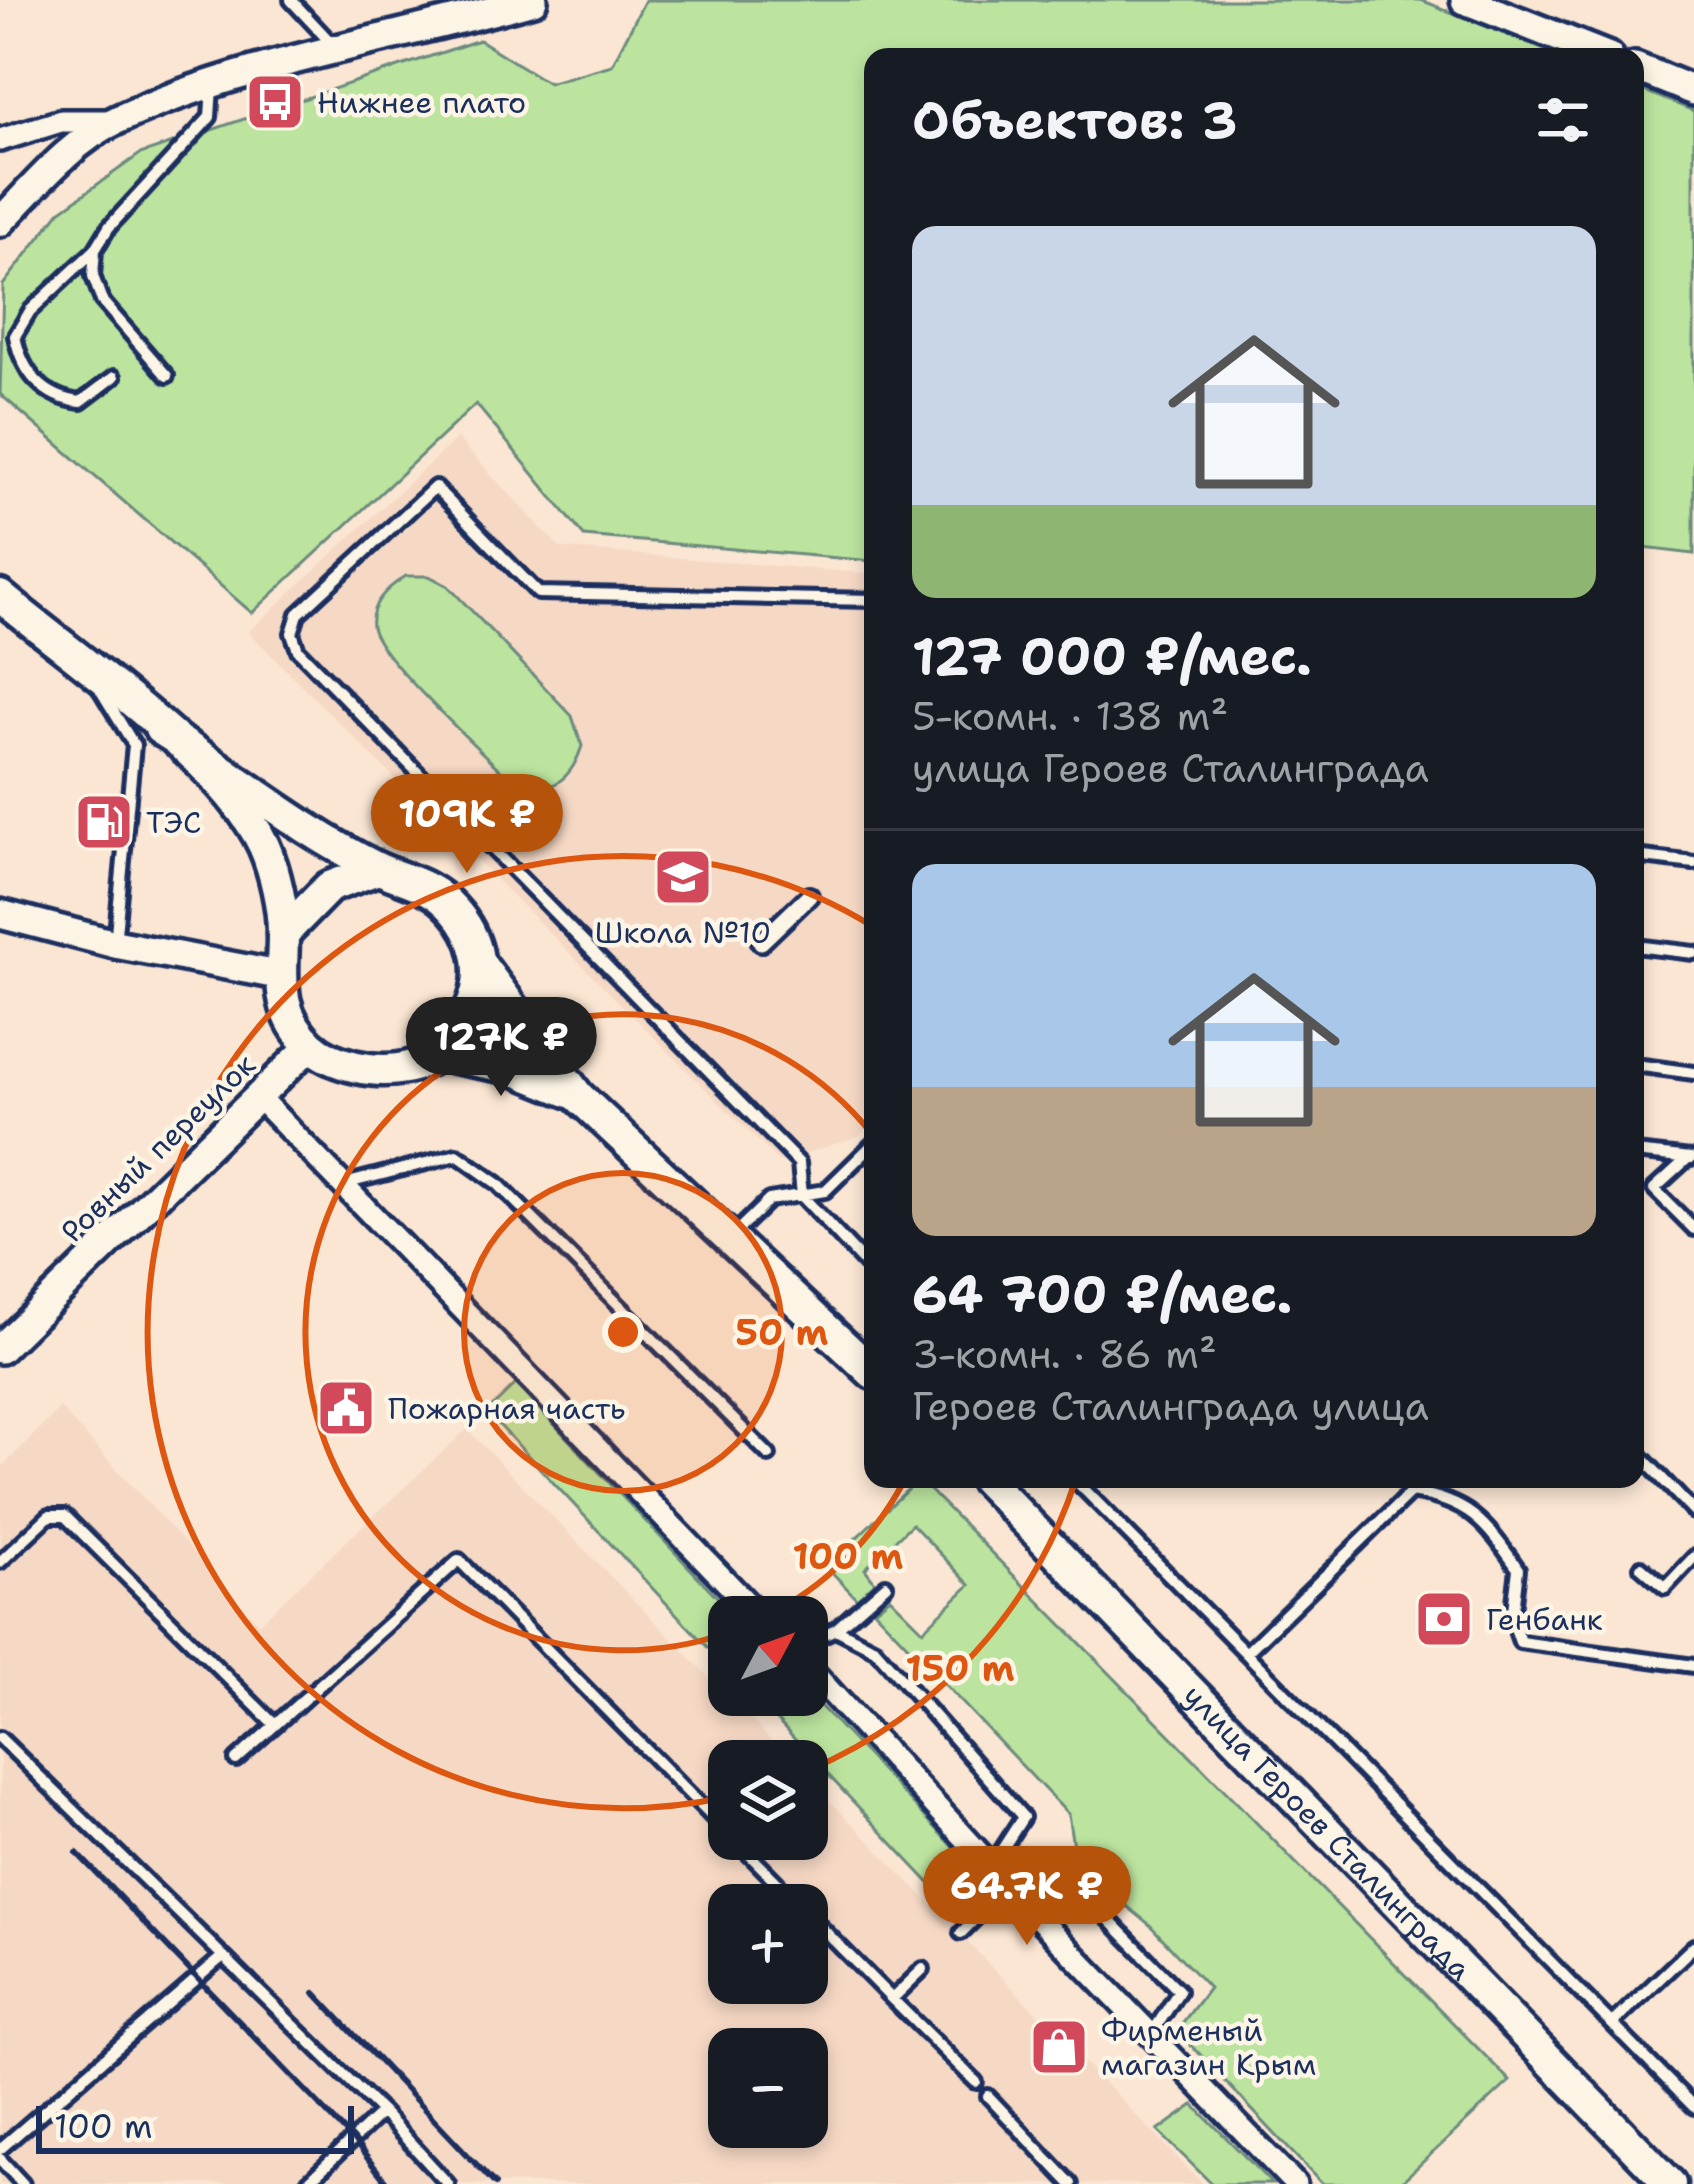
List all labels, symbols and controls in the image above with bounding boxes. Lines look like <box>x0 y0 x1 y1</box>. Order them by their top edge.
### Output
bus stop icon: Нижнее плато <box>244 71 306 133</box>
place label: Нижнее плато <box>317 82 526 123</box>
text: Объектов: 3 <box>912 86 1238 154</box>
icon: filters <box>1530 87 1596 153</box>
icon: home <box>1146 304 1362 520</box>
text: 127 000 ₽/мес. <box>912 622 1312 690</box>
text: 5-комн. · 138 m² <box>912 690 1228 742</box>
text: улица Героев Сталинграда <box>912 742 1429 794</box>
pin: 109K ₽ <box>369 774 565 876</box>
text: 109K ₽ <box>398 787 536 839</box>
fuel station icon: ТЭС <box>73 791 135 853</box>
place label: ТЭС <box>146 802 201 843</box>
school or university icon: Школа №10 <box>652 846 714 908</box>
place label: Школа №10 <box>595 912 771 953</box>
icon: home <box>1146 942 1362 1158</box>
pin: 127K ₽ <box>403 997 599 1099</box>
text: 127K ₽ <box>433 1010 569 1062</box>
street label: Ровный переулок <box>52 1044 264 1251</box>
text: 64 700 ₽/мес. <box>912 1260 1292 1328</box>
text: 50 m <box>736 1308 829 1357</box>
centre of rings <box>602 1311 644 1353</box>
text: 3-комн. · 86 m² <box>912 1328 1217 1380</box>
public building icon: Пожарная часть <box>315 1377 377 1439</box>
text: Героев Сталинграда улица <box>912 1380 1429 1432</box>
place label: Пожарная часть <box>388 1388 626 1429</box>
text: 100 m <box>793 1532 904 1581</box>
bank icon: Генбанк <box>1413 1588 1475 1650</box>
north arrow <box>708 1596 828 1716</box>
map controls <box>708 1596 828 2148</box>
place label: Генбанк <box>1486 1599 1603 1640</box>
text: 150 m <box>905 1644 1015 1693</box>
street label: улица Героев Сталинграда <box>1175 1675 1481 1989</box>
button: layers <box>708 1740 828 1860</box>
pin: 64.7K ₽ <box>916 1846 1138 1948</box>
text: 64.7K ₽ <box>950 1859 1104 1911</box>
button: + <box>708 1884 828 2004</box>
place label: Фирменый магазин Крым <box>1101 2010 1316 2085</box>
shop icon: Фирменый магазин Крым <box>1028 2016 1090 2078</box>
button: − <box>708 2028 828 2148</box>
scale bar <box>36 2100 354 2153</box>
text: 100 m <box>54 2104 153 2149</box>

